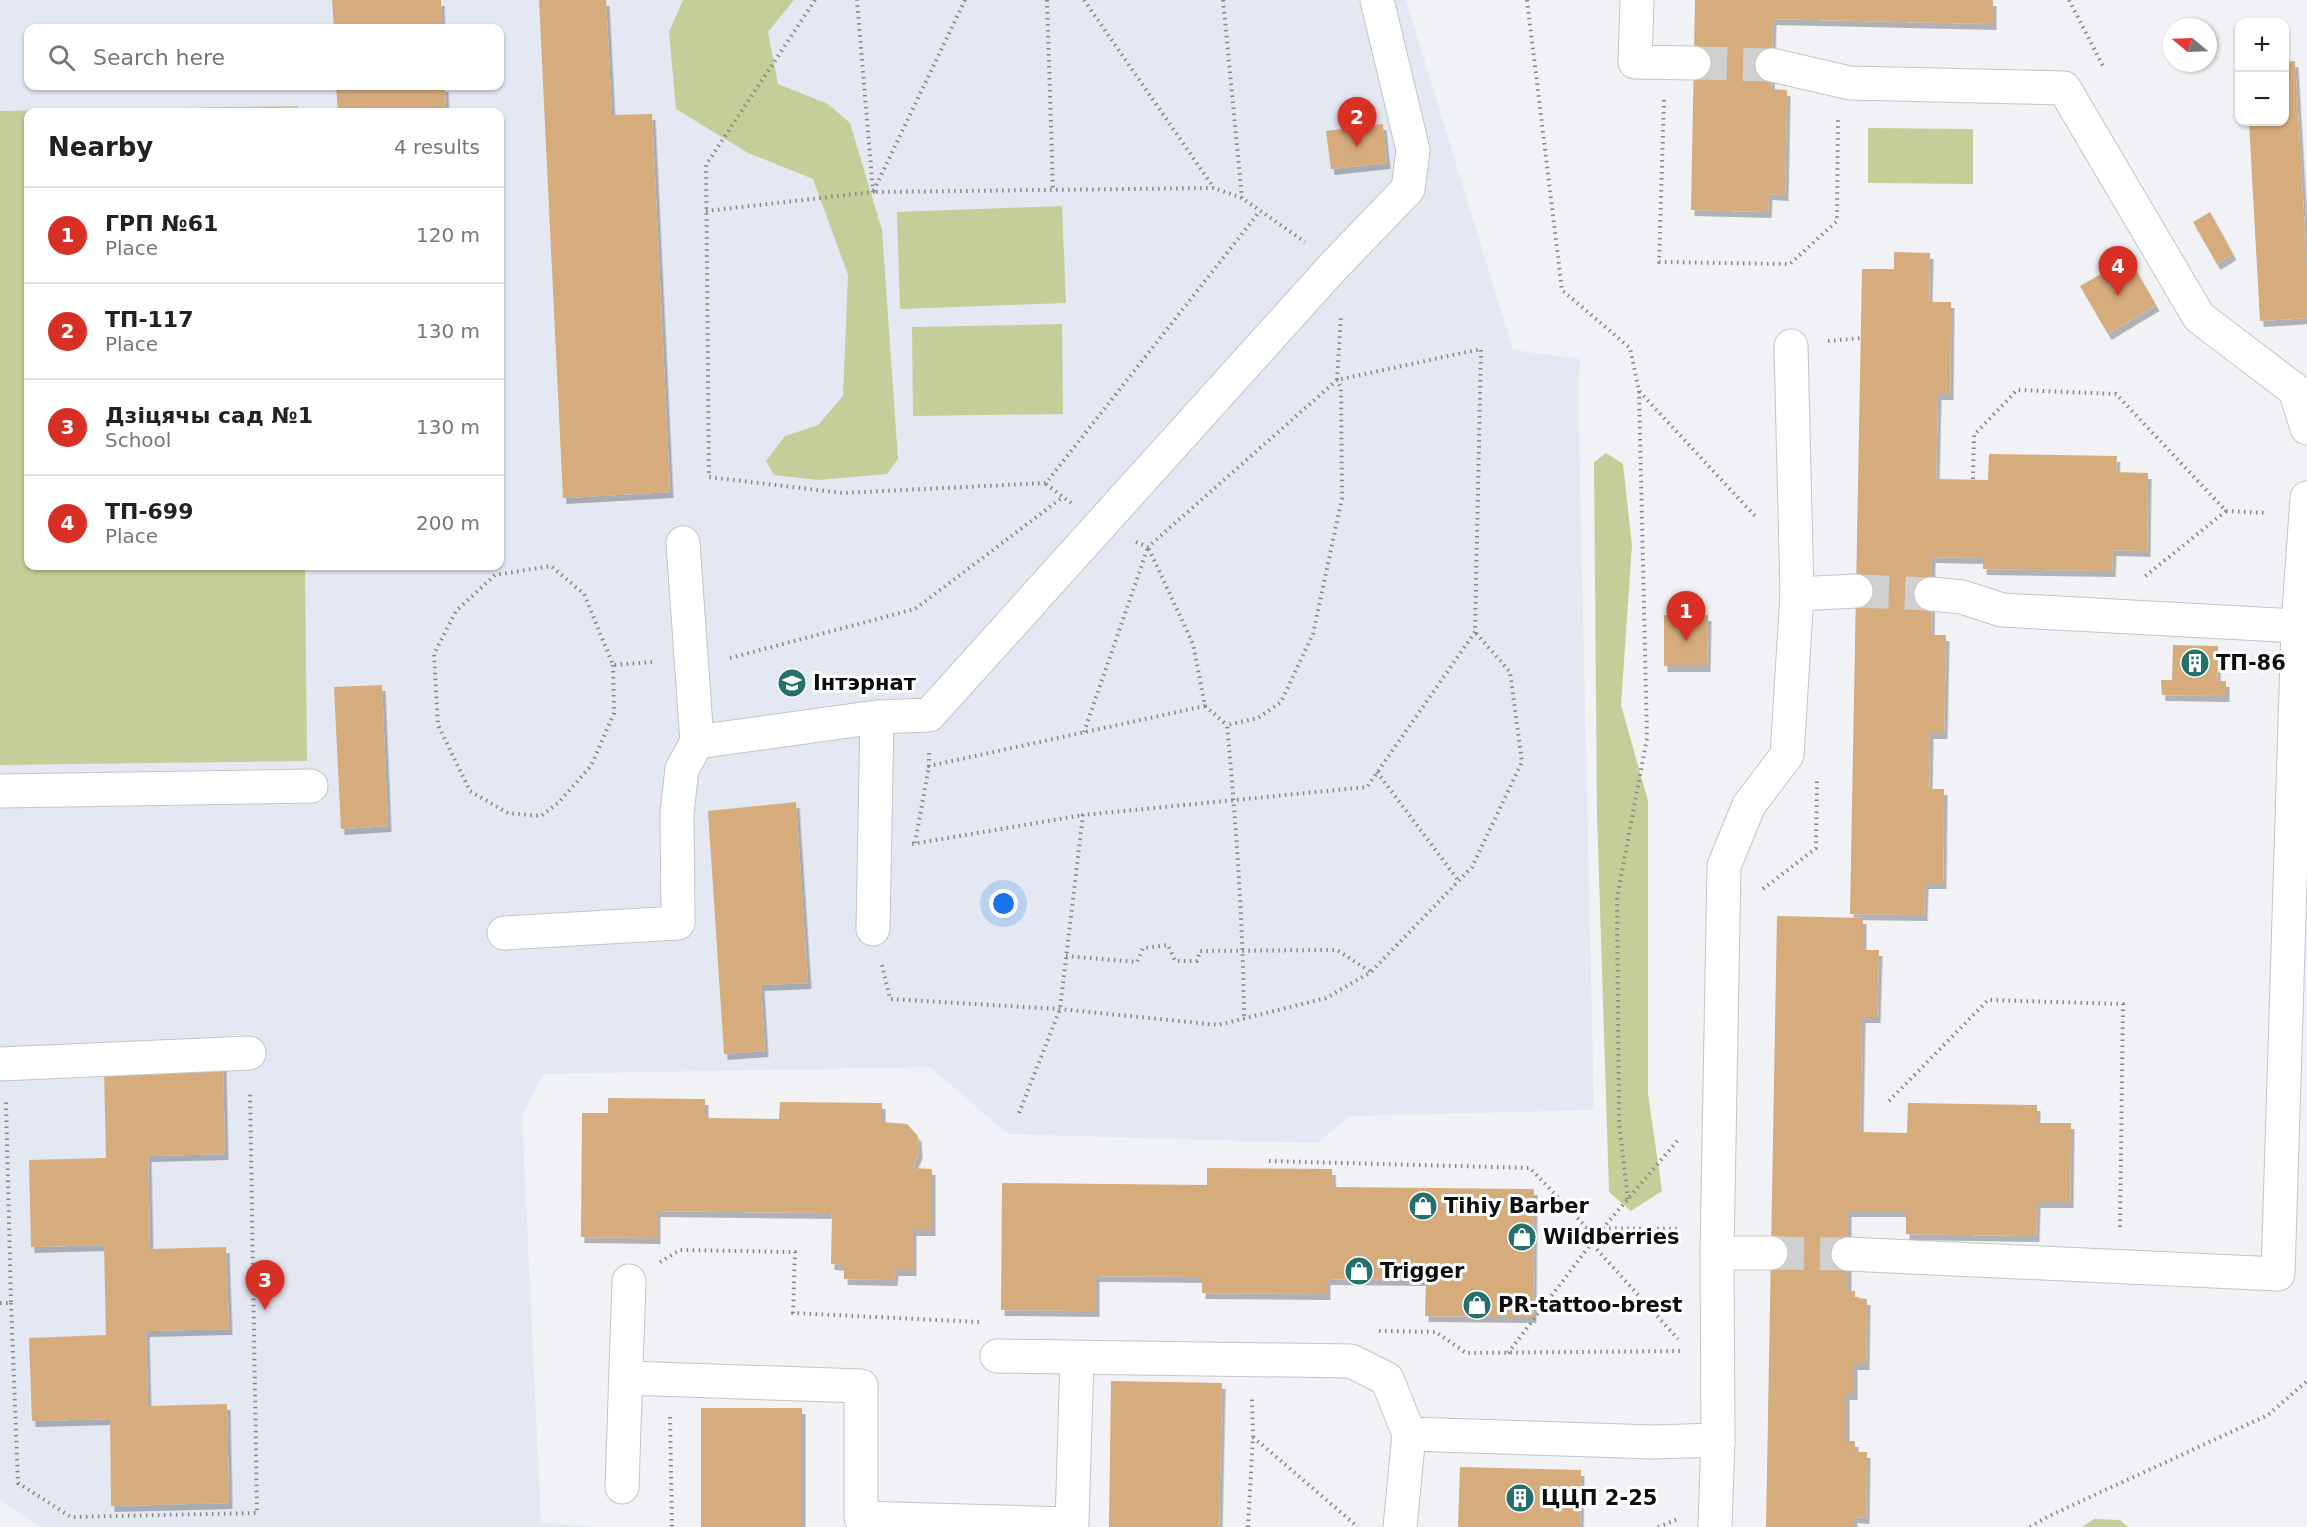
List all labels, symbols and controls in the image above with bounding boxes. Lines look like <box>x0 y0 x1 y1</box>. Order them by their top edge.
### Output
north arrow <box>2163 18 2217 72</box>
map controls <box>2235 18 2289 126</box>
button: + <box>2235 18 2289 72</box>
search box <box>24 24 504 90</box>
icon: search <box>45 41 78 74</box>
text: Search here <box>93 45 225 70</box>
button: − <box>2235 72 2289 126</box>
pin: 2 <box>1338 98 1376 147</box>
text: Nearby <box>48 132 153 162</box>
text: 4 results <box>394 135 480 159</box>
text: ГРП №61 <box>105 211 218 236</box>
text: 1 <box>61 223 74 247</box>
text: 120 m <box>416 223 480 247</box>
text: Place <box>105 236 158 260</box>
pin: 4 <box>2098 246 2138 296</box>
text: ТП-117 <box>105 307 193 332</box>
text: 2 <box>61 319 74 343</box>
text: 130 m <box>416 319 480 343</box>
text: Place <box>105 332 158 356</box>
text: Дзіцячы сад №1 <box>105 403 313 428</box>
text: 3 <box>61 415 74 439</box>
text: 130 m <box>416 415 480 439</box>
text: School <box>105 428 171 452</box>
text: ТП-699 <box>105 499 193 524</box>
text: 4 <box>61 511 74 535</box>
text: 200 m <box>416 511 480 535</box>
text: Place <box>105 524 158 548</box>
pin: 1 <box>1666 592 1706 641</box>
building icon: ТП-86 <box>2179 647 2211 679</box>
place label: ТП-86 <box>2216 651 2286 675</box>
school or university icon: Інтэрнат <box>776 667 808 699</box>
place label: Інтэрнат <box>813 671 917 695</box>
your location <box>989 889 1018 918</box>
shop icon: Tihiy Barber <box>1407 1190 1439 1222</box>
place label: Tihiy Barber <box>1444 1194 1589 1218</box>
shop icon: Wildberries <box>1506 1221 1538 1253</box>
place label: Wildberries <box>1543 1225 1680 1249</box>
shop icon: Trigger <box>1343 1255 1375 1287</box>
place label: Trigger <box>1380 1259 1465 1283</box>
pin: 3 <box>246 1260 284 1310</box>
shop icon: PR-tattoo-brest <box>1461 1289 1493 1321</box>
place label: PR-tattoo-brest <box>1498 1293 1682 1317</box>
building icon: ЦЦП 2-25 <box>1504 1482 1536 1514</box>
place label: ЦЦП 2-25 <box>1541 1486 1657 1510</box>

